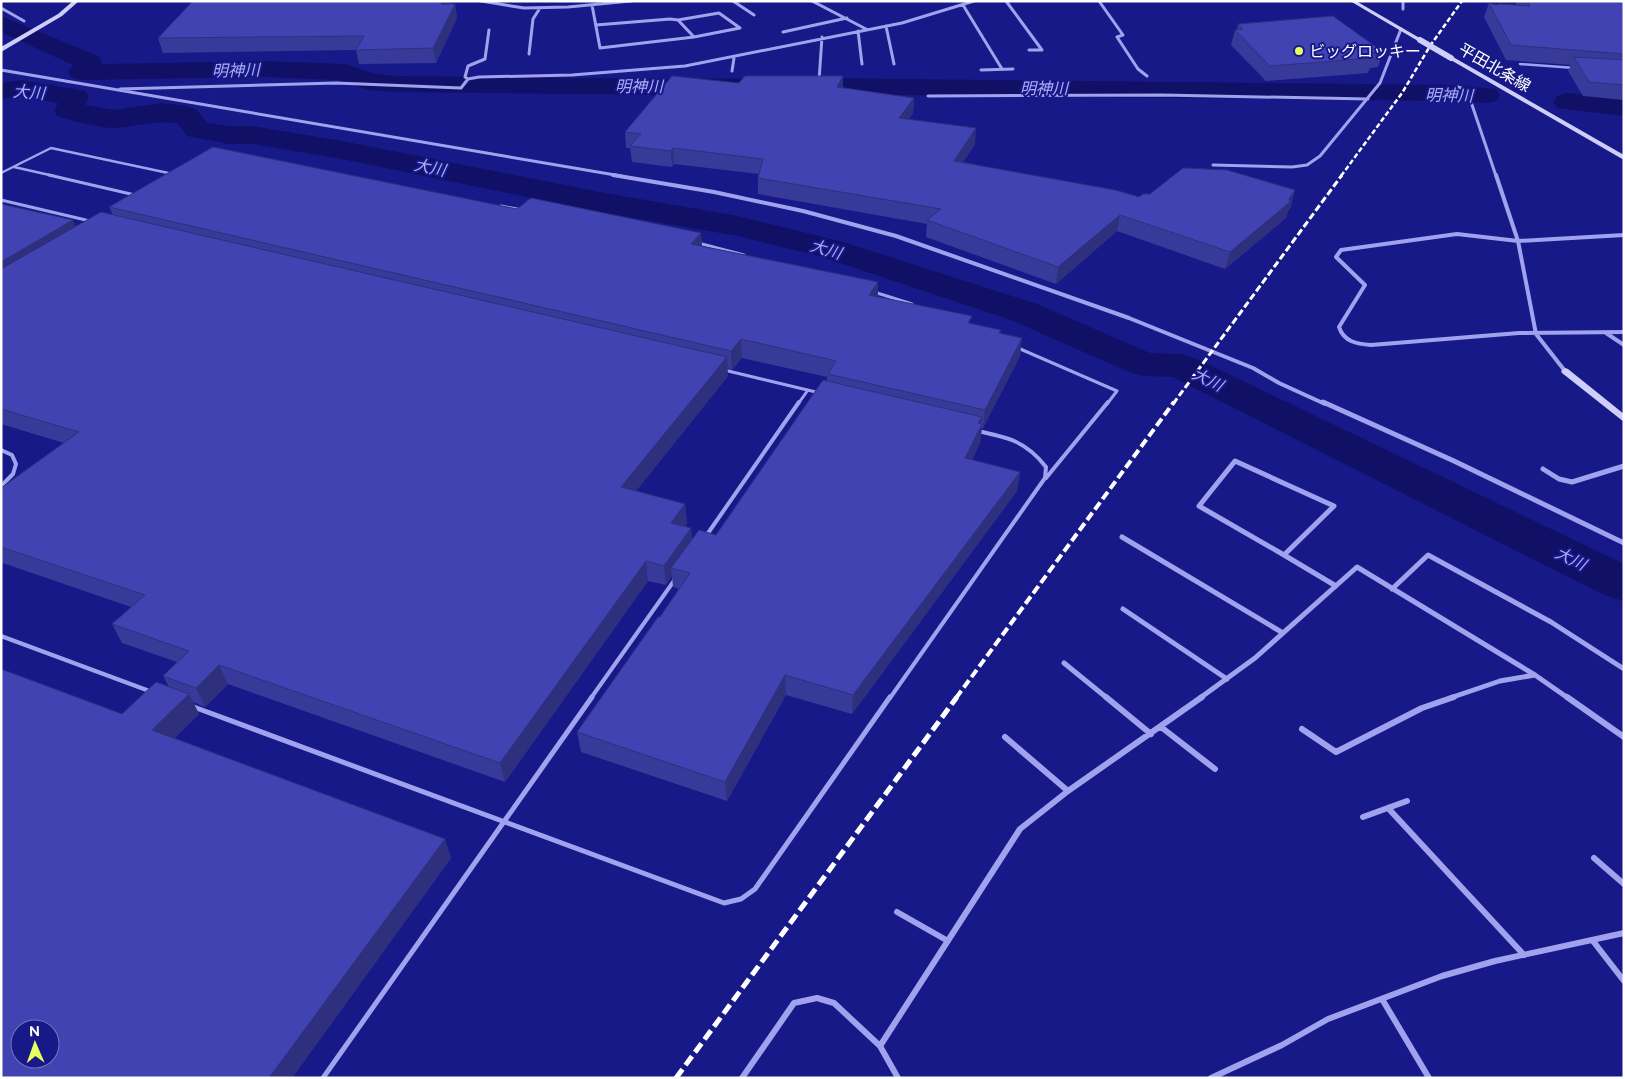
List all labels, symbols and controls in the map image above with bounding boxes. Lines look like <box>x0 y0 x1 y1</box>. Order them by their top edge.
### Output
street label: 平田北条線 <box>1455 39 1534 96</box>
place label: ビッグロッキー <box>1309 42 1421 61</box>
marker: ビッグロッキー <box>1293 45 1305 57</box>
water label: 明神川 <box>212 61 262 80</box>
water label: 明神川 <box>615 77 665 96</box>
water label: 明神川 <box>1020 79 1070 98</box>
water label: 大川 <box>12 82 48 103</box>
water label: 明神川 <box>1425 86 1475 105</box>
water label: 大川 <box>412 155 449 180</box>
water label: 大川 <box>808 236 846 264</box>
water label: 大川 <box>1189 364 1228 396</box>
water label: 大川 <box>1552 543 1591 575</box>
north arrow <box>10 1019 60 1069</box>
text: N <box>29 1023 40 1040</box>

